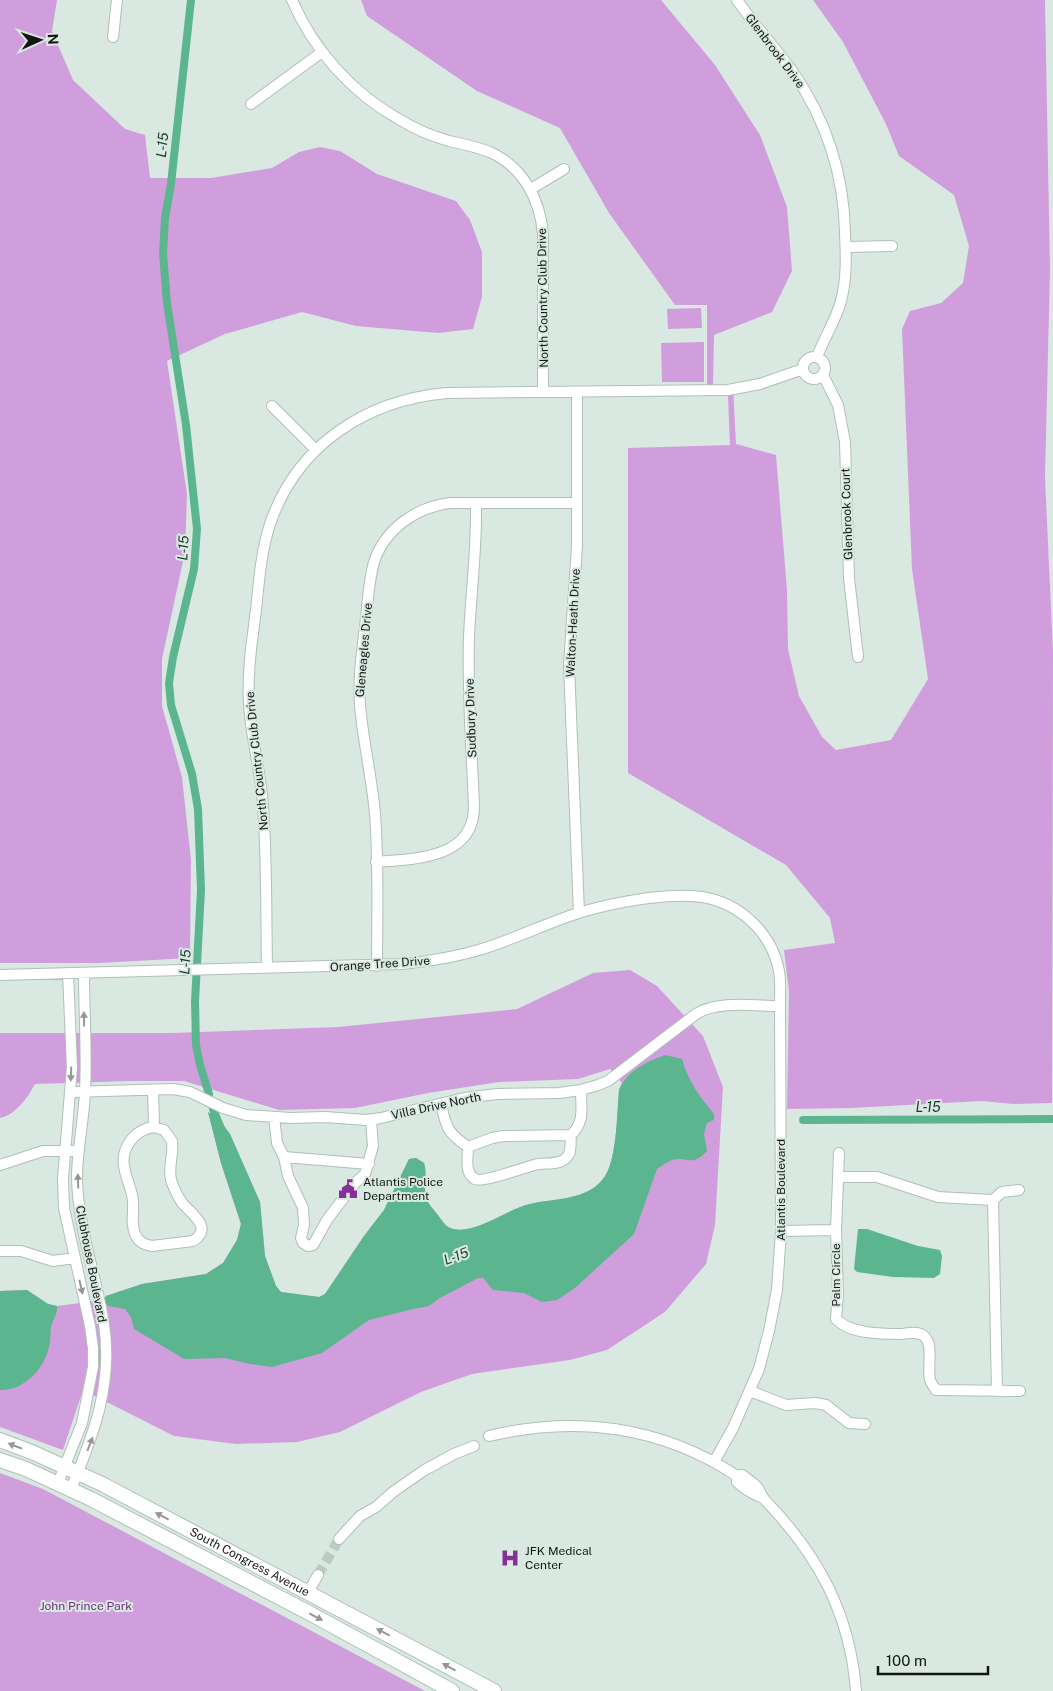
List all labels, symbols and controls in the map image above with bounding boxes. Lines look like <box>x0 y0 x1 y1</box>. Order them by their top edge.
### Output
street label: Glenbrook Drive <box>742 11 808 91</box>
north arrow <box>15 15 65 65</box>
text: N <box>45 33 61 45</box>
water label: L-15 <box>153 131 171 158</box>
street label: North Country Club Drive <box>535 228 551 368</box>
street label: Glenbrook Court <box>838 467 856 560</box>
water label: L-15 <box>174 535 192 561</box>
street label: Walton-Heath Drive <box>563 568 583 678</box>
street label: Gleneagles Drive <box>353 602 375 698</box>
street label: Sudbury Drive <box>463 678 479 758</box>
street label: North Country Club Drive <box>243 691 271 831</box>
water label: L-15 <box>176 949 194 975</box>
street label: Orange Tree Drive <box>330 954 431 974</box>
one-way arrow <box>80 1011 88 1027</box>
one-way arrow <box>67 1066 75 1082</box>
street label: Villa Drive North <box>390 1090 482 1122</box>
water label: L-15 <box>915 1099 941 1115</box>
street label: Atlantis Boulevard <box>774 1139 788 1241</box>
one-way arrow <box>73 1173 81 1189</box>
place label: Atlantis Police Department <box>363 1175 443 1203</box>
public building icon: Atlantis Police Department <box>337 1178 359 1200</box>
street label: Clubhouse Boulevard <box>73 1205 109 1323</box>
street label: Palm Circle <box>829 1243 843 1307</box>
water label: L-15 <box>441 1244 471 1268</box>
one-way arrow <box>77 1279 85 1294</box>
one-way arrow <box>86 1436 94 1451</box>
one-way arrow <box>8 1441 22 1449</box>
one-way arrow <box>155 1511 169 1520</box>
street label: South Congress Avenue <box>187 1525 312 1599</box>
place label: JFK Medical Center <box>525 1544 593 1572</box>
hospital icon: JFK Medical Center <box>499 1547 521 1569</box>
park label: John Prince Park <box>40 1599 132 1613</box>
one-way arrow <box>309 1613 323 1621</box>
one-way arrow <box>376 1628 390 1636</box>
scale bar <box>878 1644 988 1676</box>
text: 100 m <box>886 1652 927 1669</box>
one-way arrow <box>442 1663 456 1671</box>

